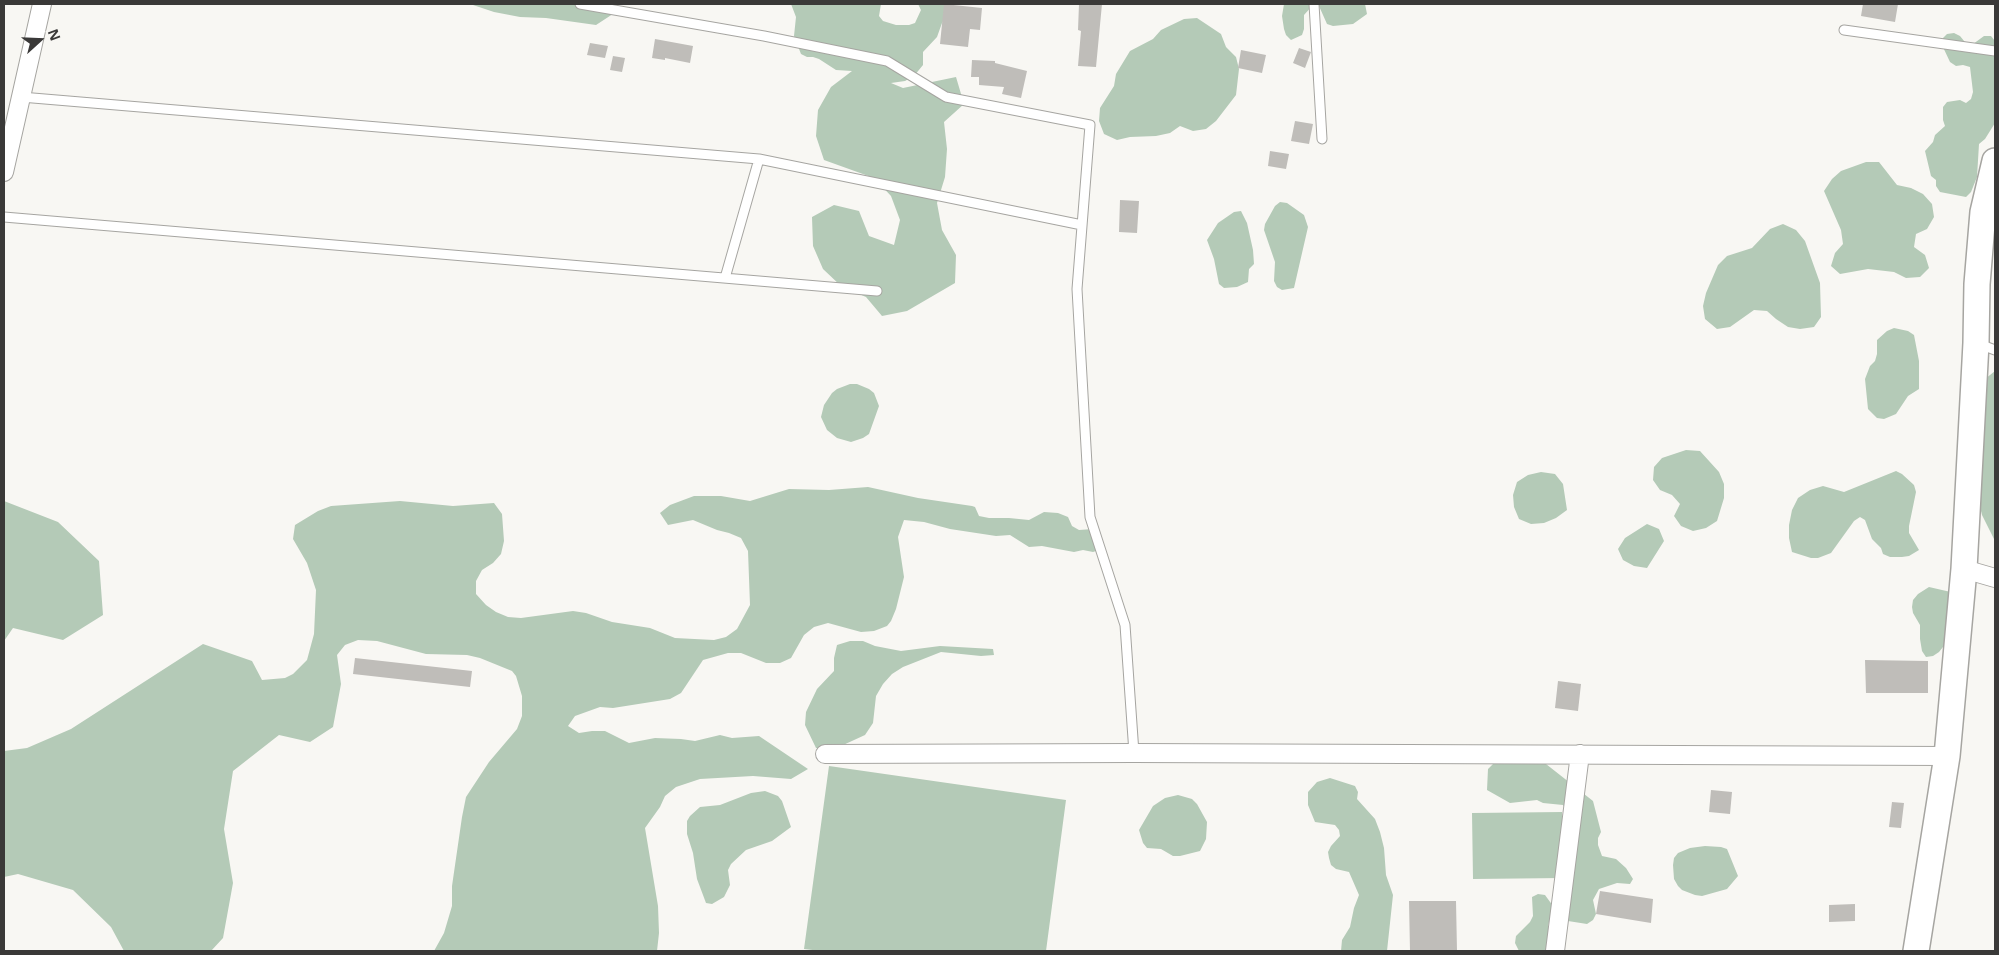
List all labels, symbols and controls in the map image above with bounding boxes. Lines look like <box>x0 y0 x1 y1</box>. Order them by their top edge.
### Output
north arrow <box>15 15 65 65</box>
text: N <box>44 26 65 43</box>

